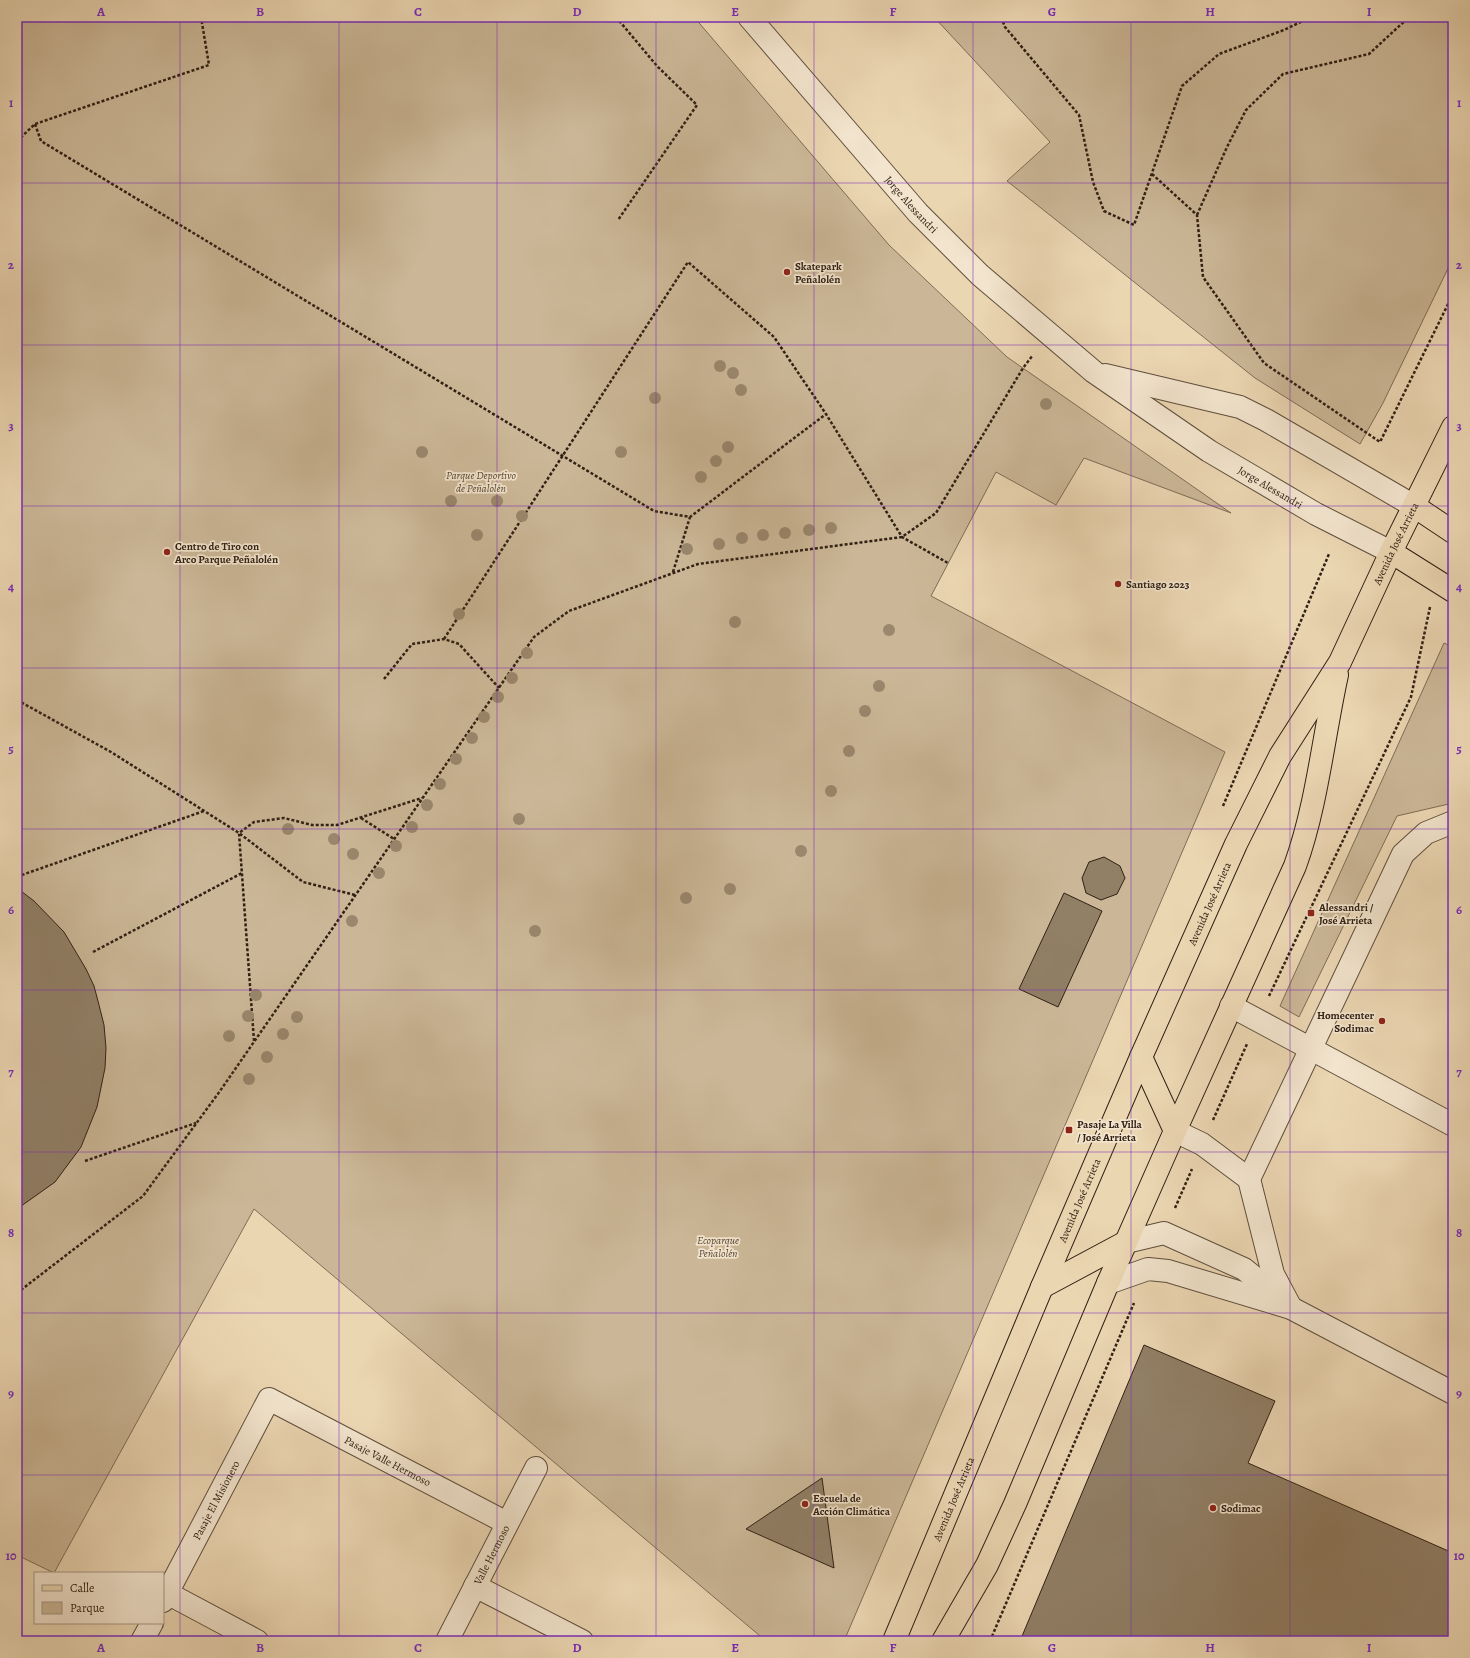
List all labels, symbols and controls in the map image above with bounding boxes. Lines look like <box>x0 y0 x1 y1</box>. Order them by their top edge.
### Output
text: A <box>96 3 106 20</box>
text: B <box>256 3 264 20</box>
text: C <box>414 3 422 20</box>
text: D <box>572 3 582 20</box>
text: E <box>731 3 739 20</box>
text: F <box>890 3 897 20</box>
text: G <box>1048 3 1056 20</box>
text: H <box>1205 3 1215 20</box>
text: I <box>1367 3 1372 20</box>
text: 1 <box>9 94 14 111</box>
text: 1 <box>1457 94 1462 111</box>
street label: Jorge Alessandri <box>882 172 941 236</box>
text: 2 <box>8 256 15 273</box>
text: 2 <box>1456 256 1463 273</box>
place label: Skatepark Peñalolén <box>795 259 842 287</box>
marker: Skatepark Peñalolén <box>782 267 792 277</box>
text: 3 <box>8 417 14 434</box>
text: 3 <box>1456 417 1462 434</box>
street label: Jorge Alessandri <box>1235 462 1306 512</box>
park label: Parque Deportivo de Peñalolén <box>446 468 516 496</box>
street label: Avenida José Arrieta <box>1369 499 1422 588</box>
place label: Centro de Tiro con Arco Parque Peñalolén <box>174 539 278 567</box>
marker: Centro de Tiro con Arco Parque Peñalolén <box>162 547 172 557</box>
place label: Santiago 2023 <box>1126 577 1190 592</box>
text: 4 <box>8 578 14 595</box>
text: 4 <box>1456 578 1462 595</box>
marker: Santiago 2023 <box>1113 579 1123 589</box>
text: 5 <box>8 740 14 757</box>
text: 5 <box>1456 740 1462 757</box>
street label: Avenida José Arrieta <box>1184 859 1235 949</box>
place label: Alessandri / José Arrieta <box>1318 900 1374 928</box>
text: 6 <box>8 901 14 918</box>
text: 6 <box>1456 901 1462 918</box>
marker: Alessandri / José Arrieta <box>1306 908 1316 918</box>
place label: Homecenter Sodimac <box>1317 1008 1374 1036</box>
marker: Homecenter Sodimac <box>1377 1016 1387 1026</box>
text: 7 <box>8 1063 14 1080</box>
text: 7 <box>1456 1063 1462 1080</box>
place label: Pasaje La Villa / José Arrieta <box>1077 1117 1143 1145</box>
marker: Pasaje La Villa / José Arrieta <box>1064 1125 1074 1135</box>
street label: Avenida José Arrieta <box>1054 1155 1104 1246</box>
text: 8 <box>8 1224 14 1241</box>
text: 8 <box>1456 1224 1462 1241</box>
park label: Ecoparque Peñalolén <box>697 1233 739 1261</box>
text: 9 <box>8 1385 14 1402</box>
text: 9 <box>1456 1385 1462 1402</box>
street label: Pasaje Valle Hermoso <box>342 1432 434 1490</box>
street label: Avenida José Arrieta <box>929 1454 978 1544</box>
street label: Pasaje El Misionero <box>189 1457 243 1542</box>
place label: Escuela de Acción Climática <box>812 1491 891 1519</box>
marker: Escuela de Acción Climática <box>800 1499 810 1509</box>
place label: Sodimac <box>1221 1501 1261 1516</box>
marker: Sodimac <box>1208 1503 1218 1513</box>
street label: Valle Hermoso <box>469 1522 513 1588</box>
text: 10 <box>5 1547 17 1564</box>
text: 10 <box>1453 1547 1465 1564</box>
legend <box>34 1572 164 1624</box>
text: Calle <box>70 1580 94 1596</box>
text: Parque <box>70 1600 105 1616</box>
text: A <box>96 1639 106 1656</box>
text: B <box>256 1639 264 1656</box>
text: C <box>414 1639 422 1656</box>
text: D <box>572 1639 582 1656</box>
text: E <box>731 1639 739 1656</box>
text: F <box>890 1639 897 1656</box>
text: G <box>1048 1639 1056 1656</box>
text: H <box>1205 1639 1215 1656</box>
text: I <box>1367 1639 1372 1656</box>

